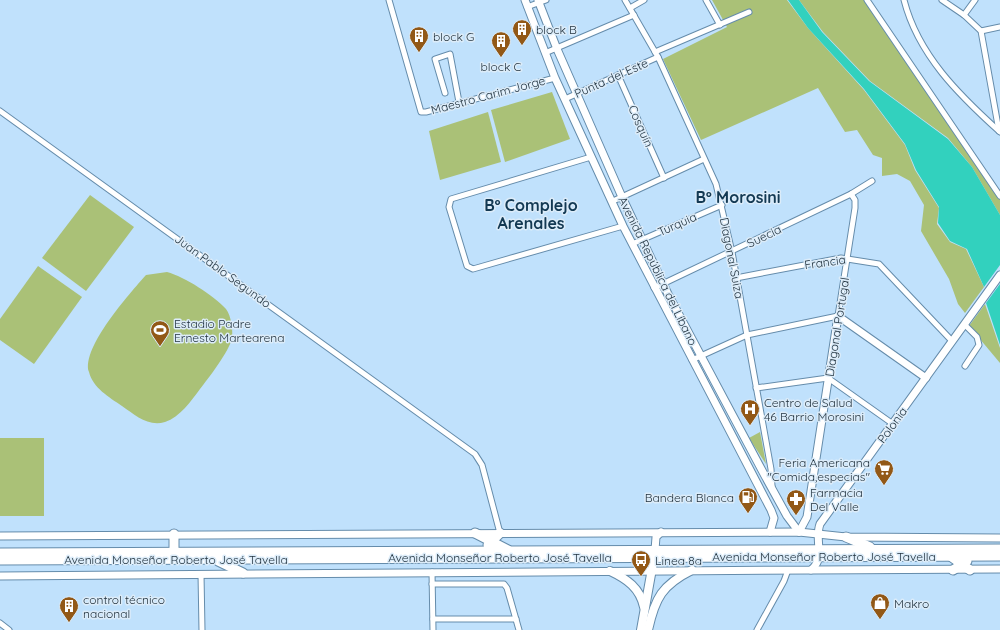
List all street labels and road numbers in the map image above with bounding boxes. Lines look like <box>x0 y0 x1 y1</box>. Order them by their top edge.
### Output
street label: Punta del Este <box>572 55 650 101</box>
street label: Maestro Carim Jorge <box>429 72 547 117</box>
street label: Cosquín <box>625 103 657 149</box>
street label: Avenida República del Líbano <box>615 194 701 348</box>
street label: Turquia <box>655 209 699 239</box>
street label: Diagonal Suiza <box>717 216 747 300</box>
street label: Suecia <box>744 221 784 251</box>
street label: Juan Pablo Segundo <box>172 231 274 311</box>
street label: Francia <box>803 252 847 272</box>
street label: Diagonal Portugal <box>822 276 852 378</box>
street label: Polonia <box>874 404 910 446</box>
street label: Avenida Monseñor Roberto José Tavella <box>712 549 936 564</box>
street label: Avenida Monseñor Roberto José Tavella <box>388 550 612 565</box>
street label: Avenida Monseñor Roberto José Tavella <box>64 552 288 567</box>

